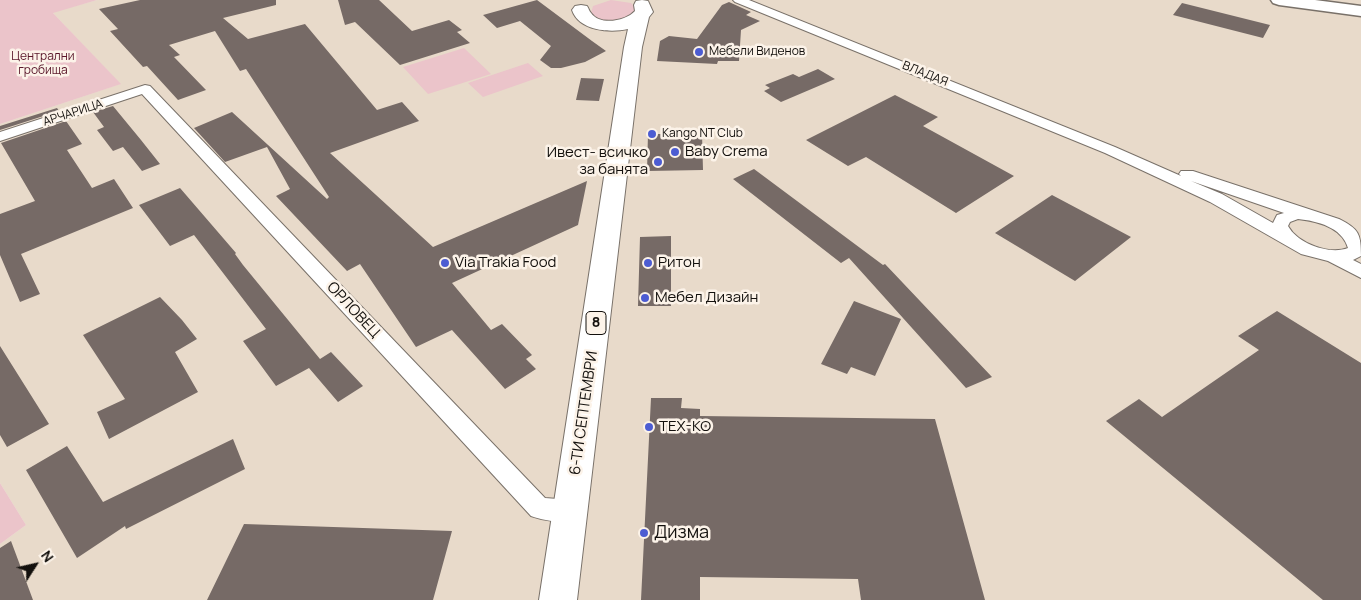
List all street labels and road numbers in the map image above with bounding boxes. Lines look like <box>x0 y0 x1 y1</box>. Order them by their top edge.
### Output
street label: ВЛАДАЯ <box>900 58 950 90</box>
street label: АРЧАРИЦА <box>41 97 105 129</box>
street label: ОРЛОВЕЦ <box>323 278 383 342</box>
road number: 8 <box>586 312 606 334</box>
street label: 6-ТИ СЕПТЕМВРИ <box>566 350 602 476</box>

